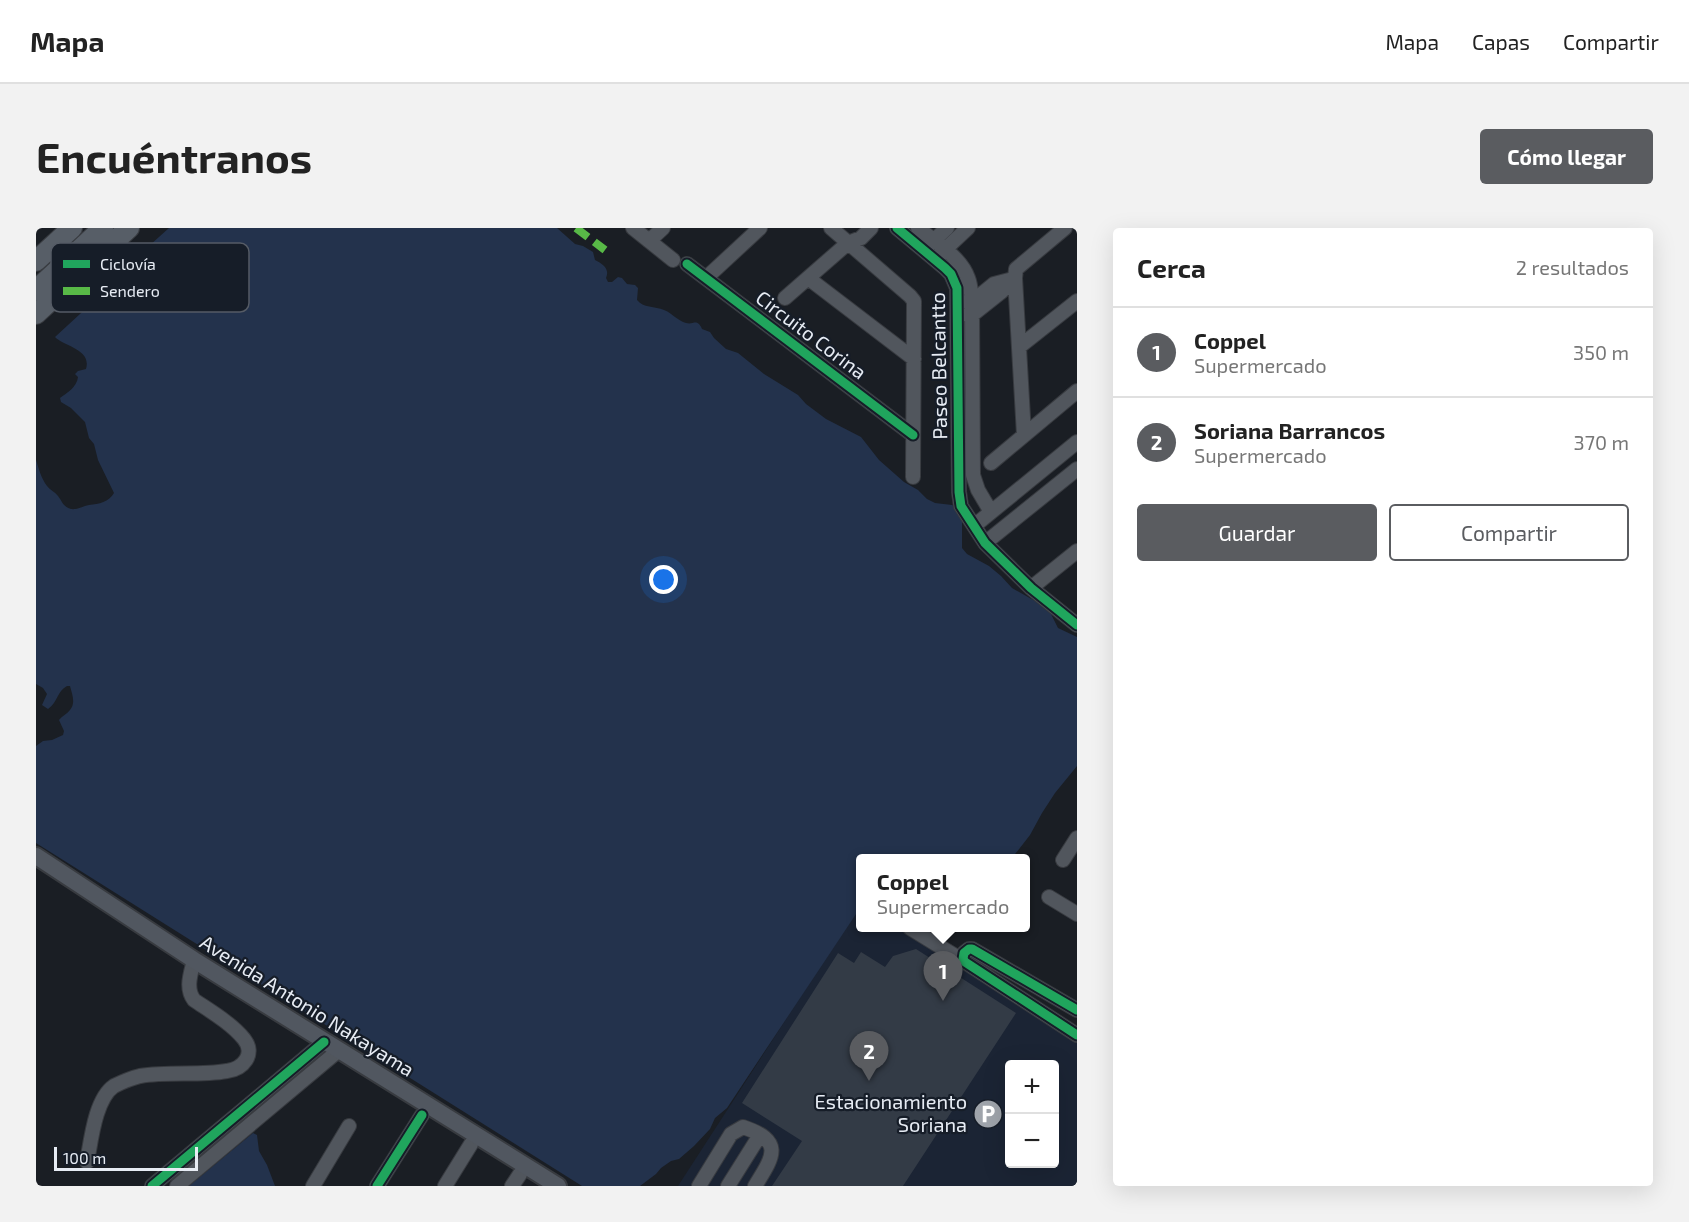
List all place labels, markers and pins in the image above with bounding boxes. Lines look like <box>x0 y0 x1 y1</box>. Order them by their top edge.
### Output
pin: 1 <box>924 952 962 1001</box>
pin: 2 <box>850 1032 888 1081</box>
place label: Estacionamiento Soriana <box>815 1089 967 1136</box>
parking icon: Estacionamiento Soriana <box>972 1098 1004 1130</box>

